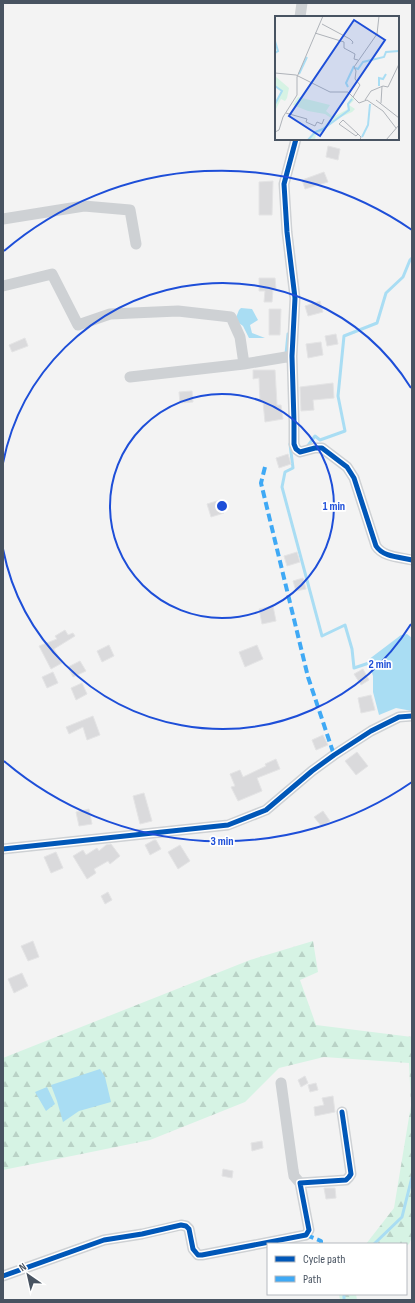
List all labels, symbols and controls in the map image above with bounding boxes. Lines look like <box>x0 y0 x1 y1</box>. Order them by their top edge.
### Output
inset map <box>275 16 399 140</box>
centre of rings <box>215 499 229 513</box>
text: 1 min <box>323 499 345 514</box>
text: 2 min <box>369 657 391 672</box>
text: 3 min <box>211 834 233 849</box>
legend <box>267 1243 407 1295</box>
text: Cycle path <box>303 1252 345 1267</box>
north arrow <box>8 1255 48 1295</box>
text: N <box>17 1260 29 1274</box>
text: Path <box>303 1272 321 1287</box>

